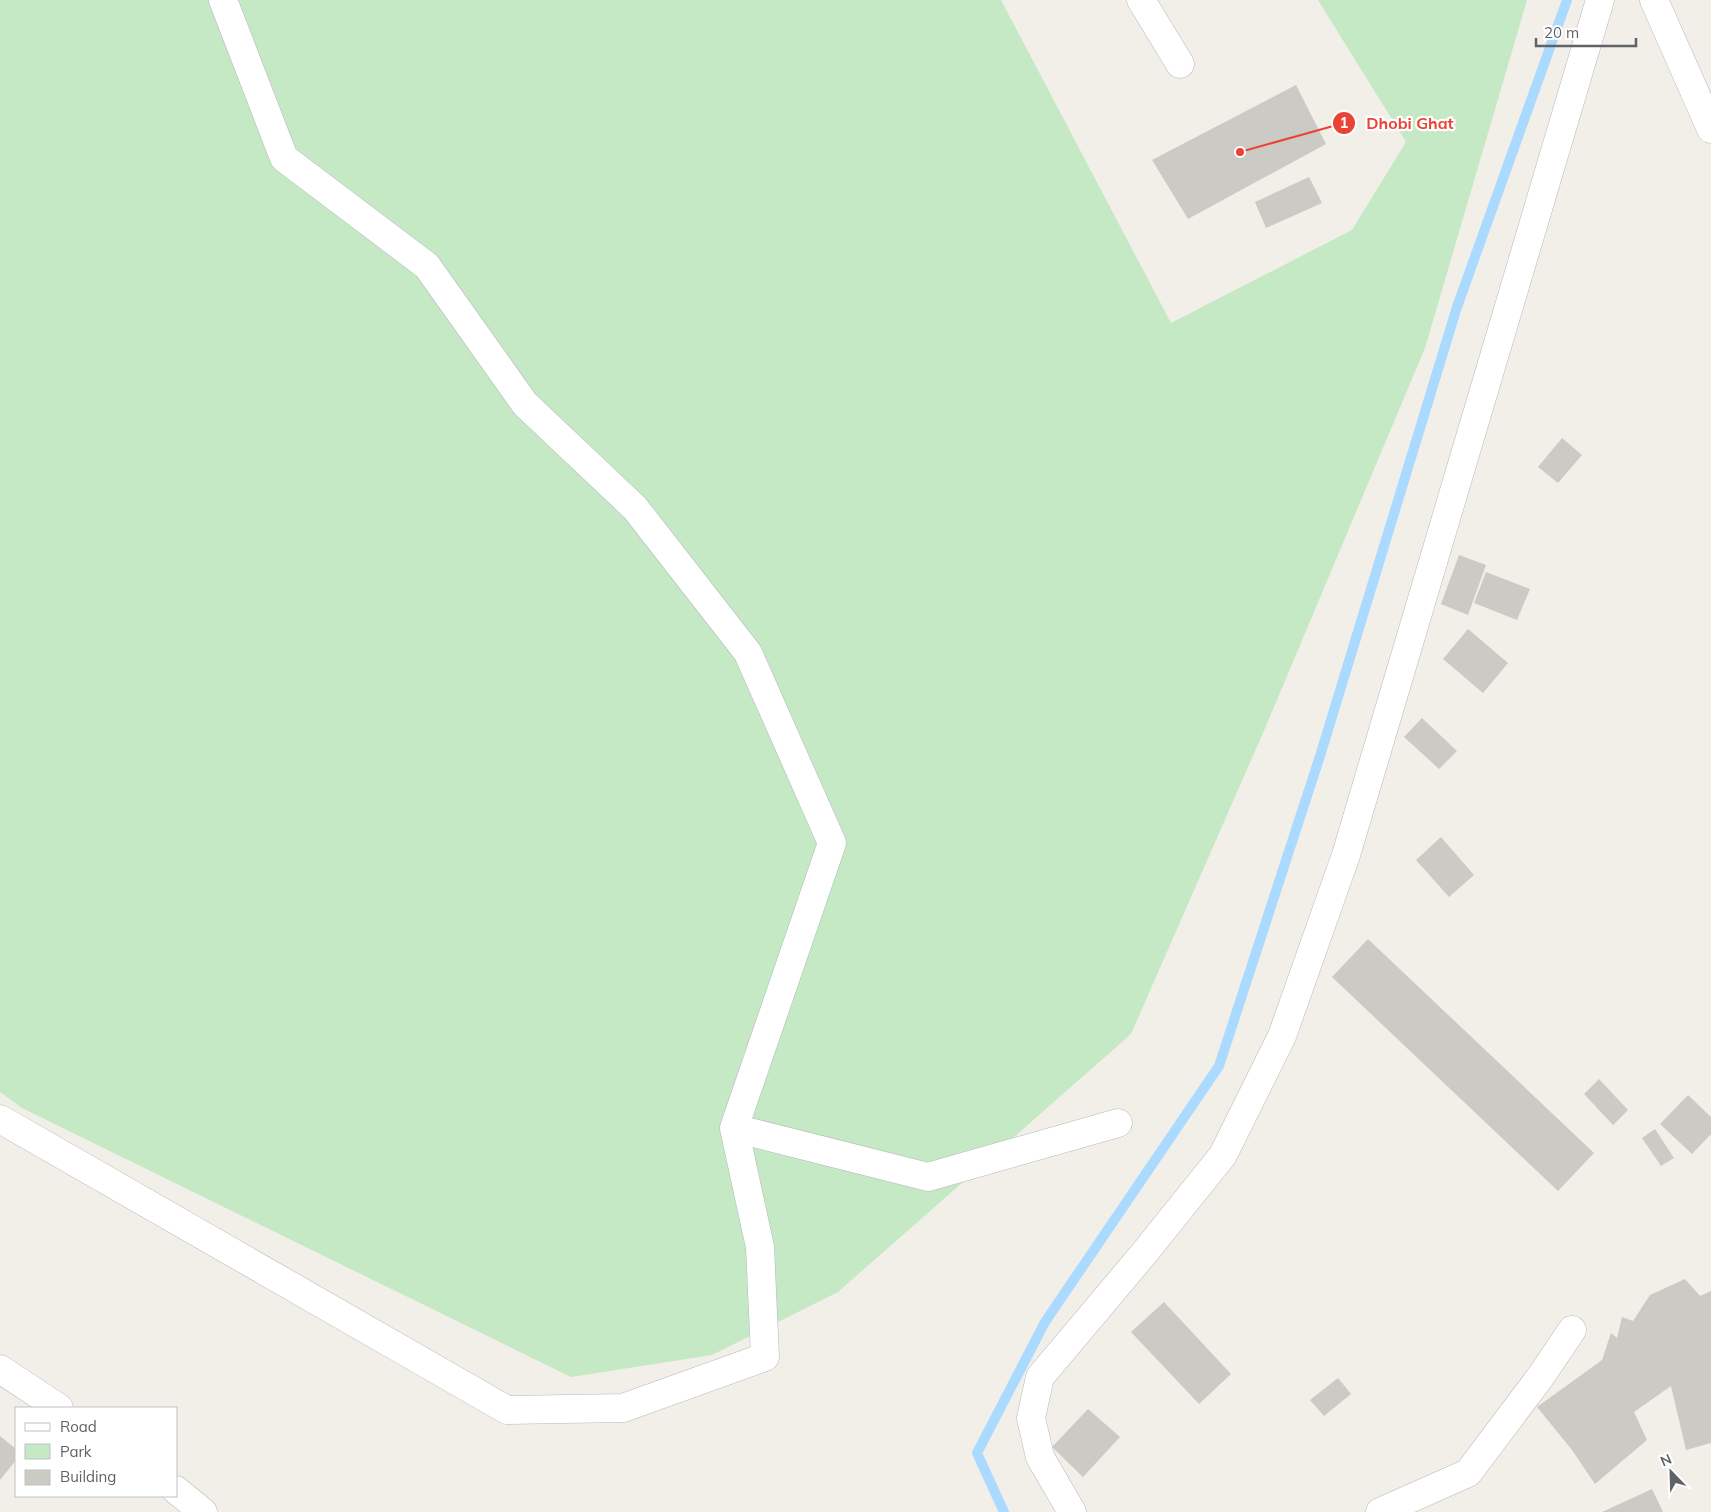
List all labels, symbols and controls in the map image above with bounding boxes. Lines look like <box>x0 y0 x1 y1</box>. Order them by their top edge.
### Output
scale bar <box>1536 15 1636 47</box>
text: 20 m <box>1544 23 1579 42</box>
callout: Dhobi Ghat <box>1332 108 1464 139</box>
text: 1 <box>1339 113 1349 132</box>
text: Dhobi Ghat <box>1366 113 1454 133</box>
legend <box>15 1407 178 1497</box>
text: Road <box>60 1417 97 1436</box>
text: Park <box>60 1442 92 1461</box>
north arrow <box>1646 1447 1696 1497</box>
text: N <box>1658 1450 1674 1470</box>
text: Building <box>60 1467 116 1486</box>

